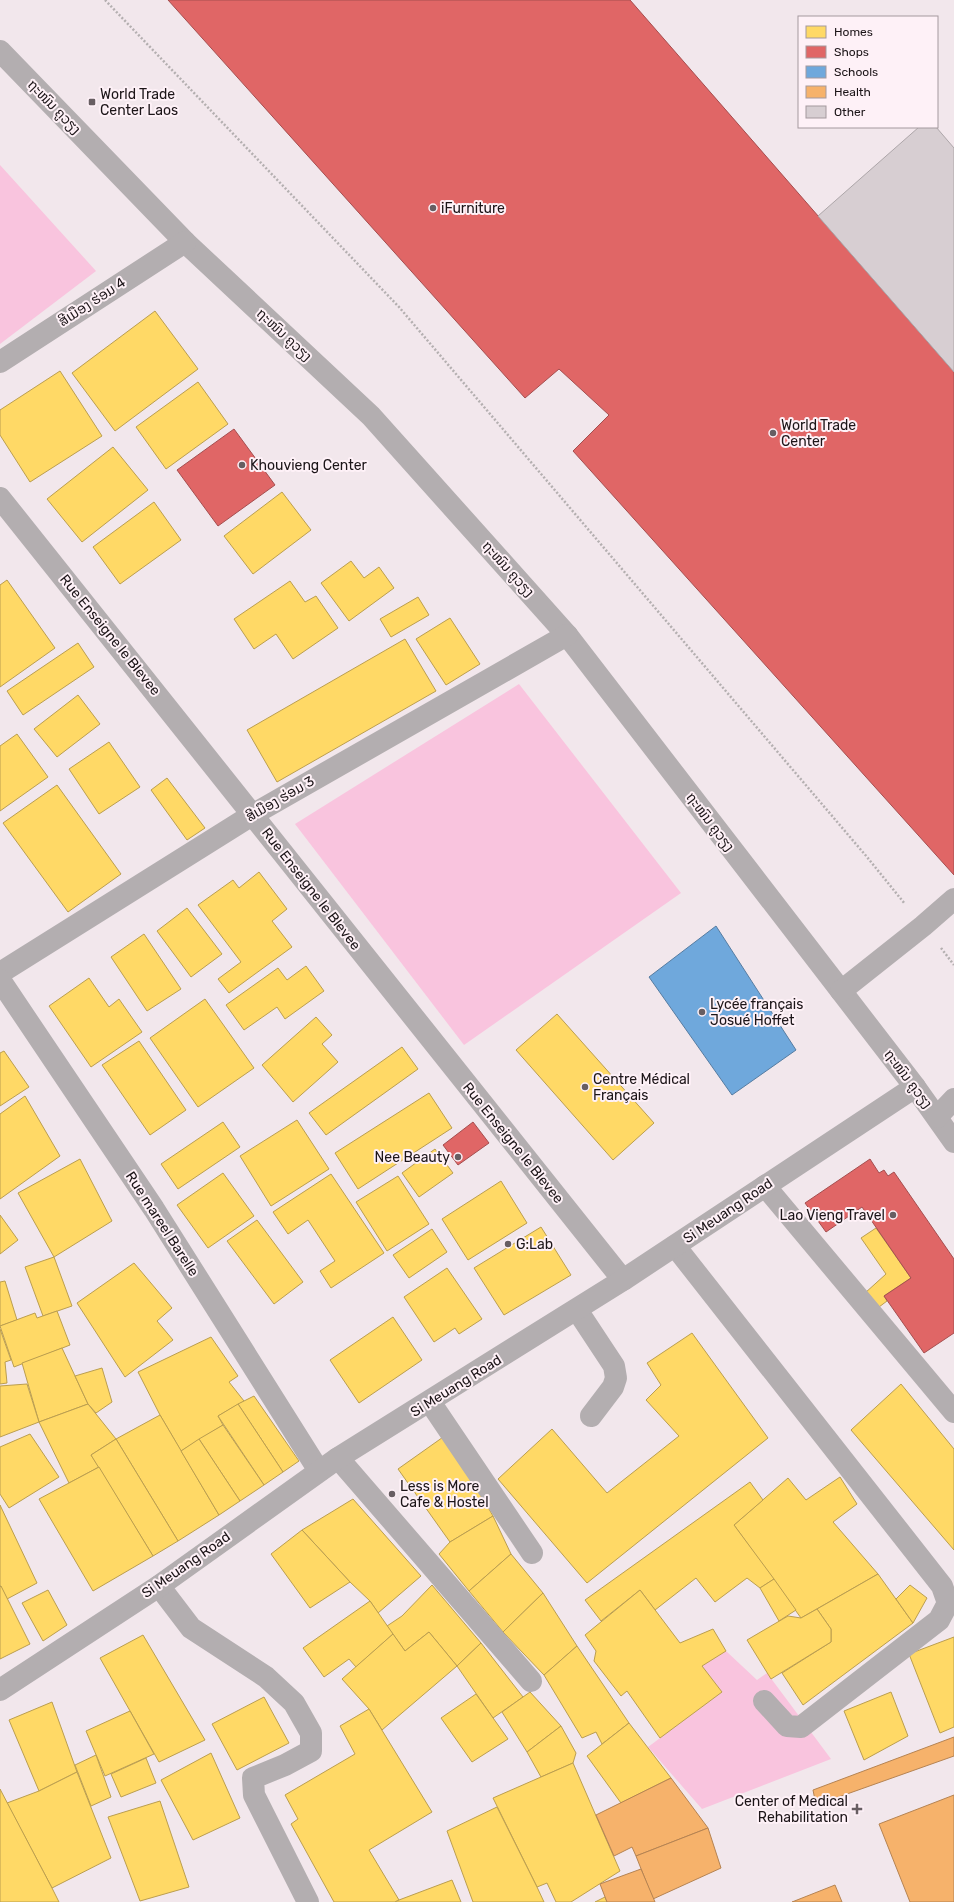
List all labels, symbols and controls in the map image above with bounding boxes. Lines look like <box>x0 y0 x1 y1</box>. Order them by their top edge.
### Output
legend <box>798 16 938 128</box>
text: Homes <box>834 25 873 39</box>
text: Shops <box>834 45 869 59</box>
text: Schools <box>834 65 878 79</box>
street label: ຖະໜົນ ຄູວຽງ <box>24 76 84 138</box>
text: Health <box>834 85 871 99</box>
place label: World Trade Center Laos <box>100 86 178 119</box>
marker: World Trade Center Laos <box>87 97 97 107</box>
text: Other <box>834 105 866 119</box>
place label: iFurniture <box>441 200 505 217</box>
marker: iFurniture <box>428 203 438 213</box>
street label: ສີເມືອງ ຮ່ອມ 4 <box>55 274 129 330</box>
street label: ຖະໜົນ ຄູວຽງ <box>253 305 315 365</box>
place label: World Trade Center <box>781 417 856 450</box>
marker: World Trade Center <box>768 428 778 438</box>
place label: Khouvieng Center <box>250 457 368 474</box>
marker: Khouvieng Center <box>237 460 247 470</box>
street label: ຖະໜົນ ຄູວຽງ <box>478 538 538 600</box>
street label: Rue Enseigne le Blevee <box>56 571 164 699</box>
street label: ສີເມືອງ ຮ່ອມ 3 <box>243 773 317 825</box>
street label: ຖະໜົນ ຄູວຽງ <box>682 789 738 855</box>
street label: Rue Enseigne le Blevee <box>258 824 364 954</box>
place label: Lycée français Josué Hoffet <box>710 996 803 1029</box>
marker: Lycée français Josué Hoffet <box>697 1007 707 1017</box>
street label: ຖະໜົນ ຄູວຽງ <box>880 1046 936 1112</box>
place label: Centre Médical Français <box>593 1071 690 1104</box>
street label: Rue Enseigne le Blevee <box>459 1079 567 1207</box>
marker: Centre Médical Français <box>580 1082 590 1092</box>
place label: Nee Beauty <box>375 1149 450 1166</box>
marker: Nee Beauty <box>453 1152 463 1162</box>
street label: Rue mareel Barelle <box>122 1168 202 1280</box>
street label: Si Meuang Road <box>680 1175 776 1247</box>
place label: Lao Vieng Travel <box>780 1207 885 1224</box>
marker: Lao Vieng Travel <box>888 1210 898 1220</box>
place label: G:Lab <box>516 1236 553 1253</box>
marker: G:Lab <box>503 1239 513 1249</box>
street label: Si Meuang Road <box>407 1351 505 1421</box>
place label: Less is More Cafe & Hostel <box>400 1478 489 1511</box>
marker: Less is More Cafe & Hostel <box>387 1489 397 1499</box>
street label: Si Meuang Road <box>138 1528 234 1602</box>
place label: Center of Medical Rehabilitation <box>735 1793 848 1826</box>
marker: Center of Medical Rehabilitation <box>851 1803 863 1815</box>

